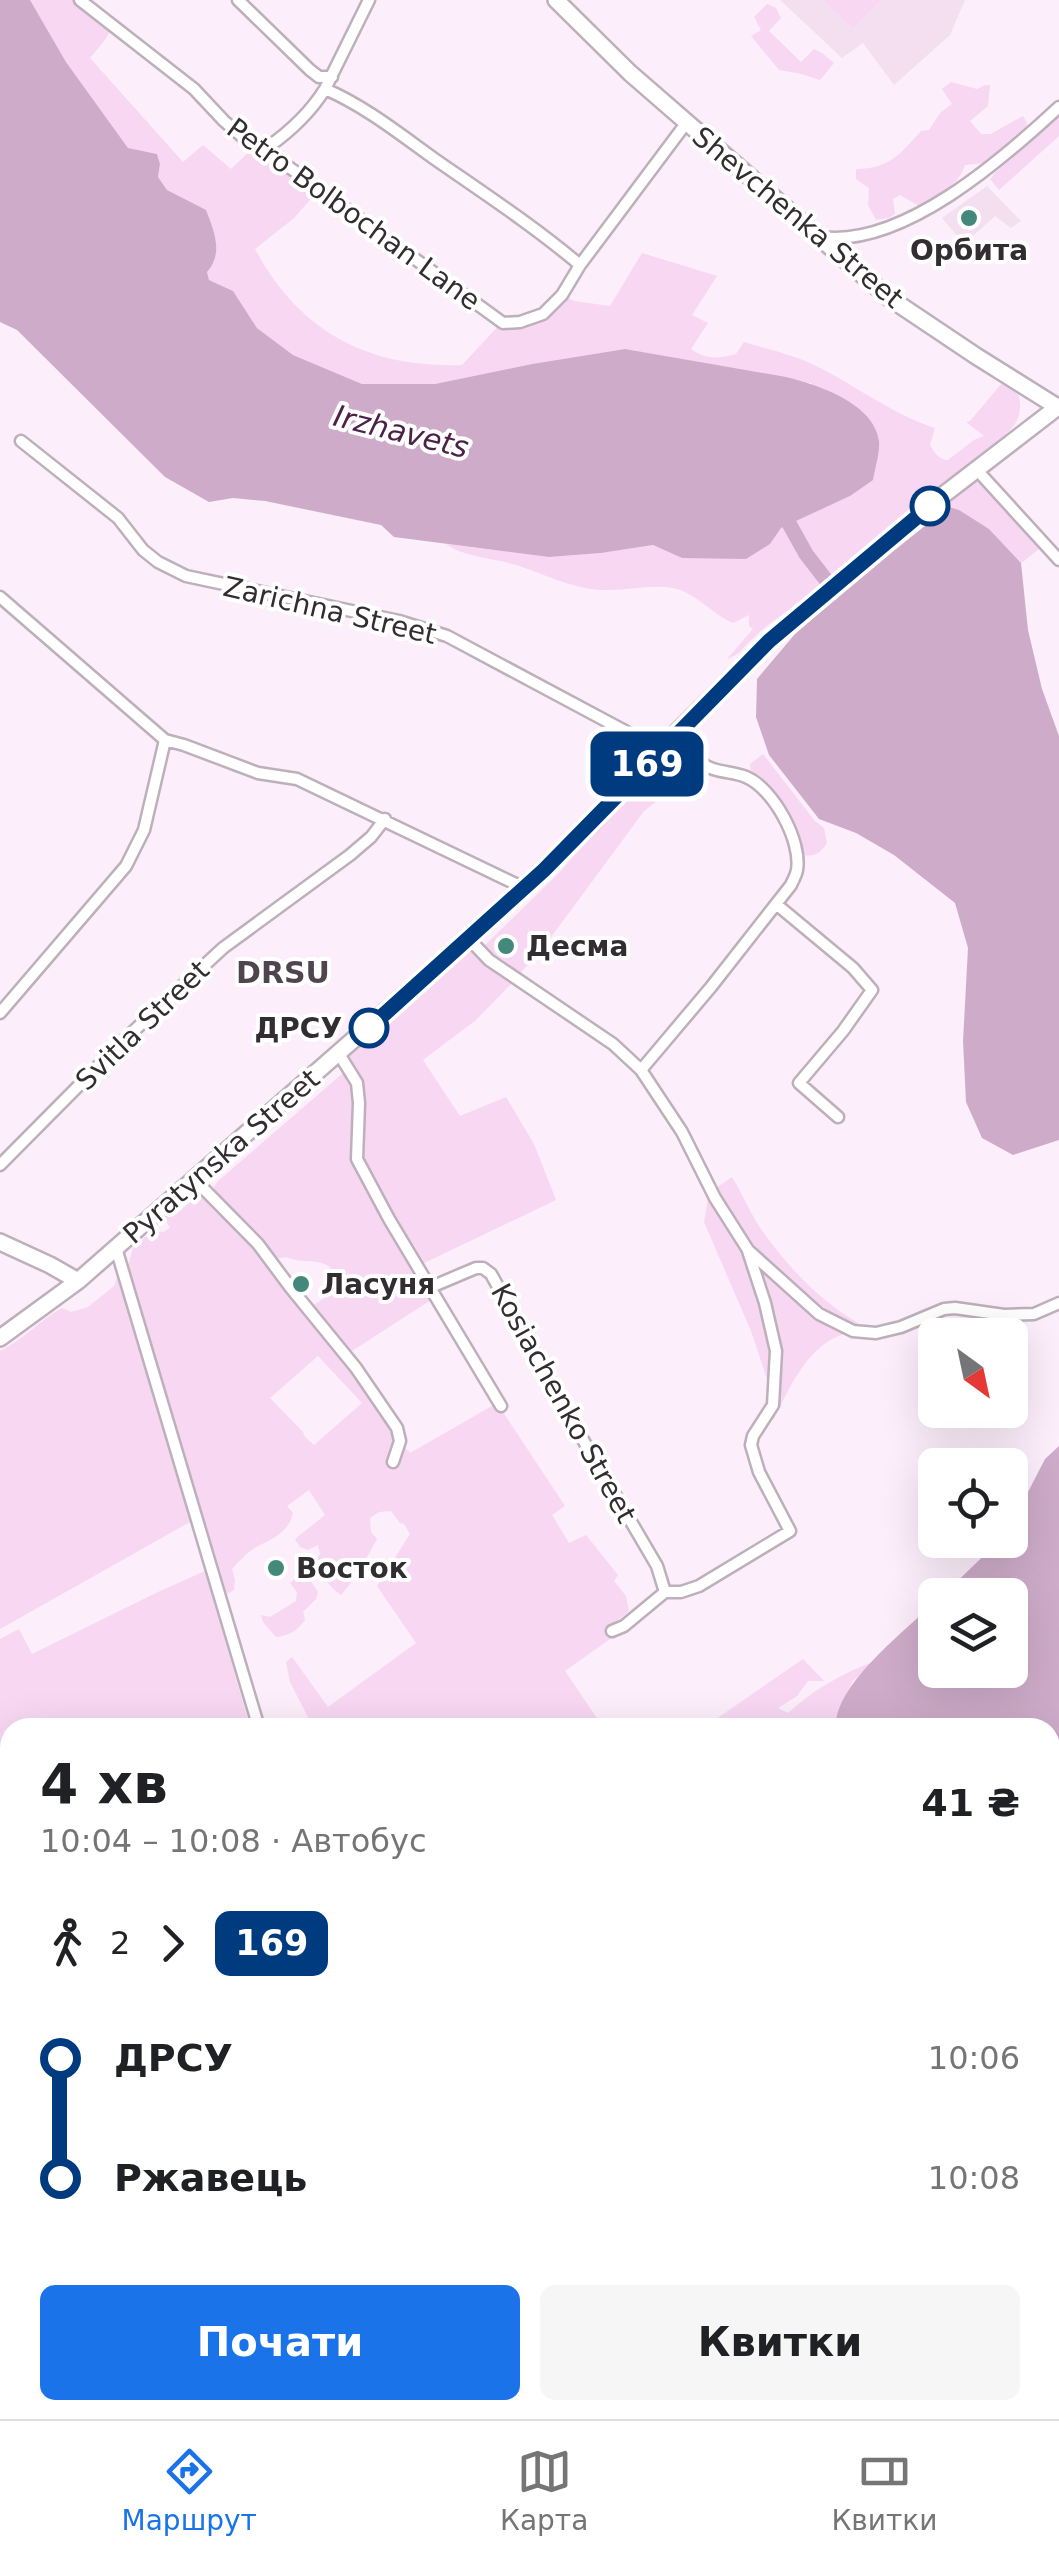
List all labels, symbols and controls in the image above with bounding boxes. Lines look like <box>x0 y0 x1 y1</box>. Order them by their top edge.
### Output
street label: Petro Bolbochan Lane <box>221 112 487 317</box>
street label: Shevchenka Street <box>686 120 910 315</box>
marker: Орбита <box>958 207 980 229</box>
place label: Орбита <box>910 234 1028 267</box>
water label: Irzhavets <box>330 398 472 465</box>
unlabelled marker <box>911 487 949 525</box>
street label: Zarichna Street <box>220 570 440 651</box>
line badge: 169 <box>590 732 704 796</box>
text: 169 <box>610 744 684 784</box>
place label: Десма <box>526 930 628 963</box>
marker: Десма <box>495 935 517 957</box>
street label: Svitla Street <box>69 954 216 1097</box>
district label: DRSU <box>236 955 330 990</box>
marker: ДРСУ <box>350 1009 388 1047</box>
place label: ДРСУ <box>254 1012 342 1045</box>
street label: Pyratynska Street <box>117 1062 326 1250</box>
place label: Ласуня <box>321 1268 435 1301</box>
marker: Ласуня <box>290 1273 312 1295</box>
street label: Kosiachenko Street <box>484 1278 643 1528</box>
north arrow <box>918 1318 1028 1428</box>
map controls <box>918 1318 1028 1688</box>
button: locate <box>918 1448 1028 1558</box>
place label: Восток <box>296 1552 408 1585</box>
marker: Восток <box>265 1557 287 1579</box>
button: layers <box>918 1578 1028 1688</box>
text: 4 хв <box>40 1752 168 1816</box>
text: 41 ₴ <box>921 1781 1020 1825</box>
text: 10:04 – 10:08 · Автобус <box>40 1822 427 1860</box>
icon: walk <box>40 1916 95 1971</box>
icon: forward <box>145 1916 200 1971</box>
text: 169 <box>235 1923 308 1963</box>
text: 2 <box>110 1924 130 1962</box>
text: ДРСУ <box>114 2036 233 2080</box>
text: 10:06 <box>928 2039 1020 2077</box>
text: Ржавець <box>114 2156 307 2200</box>
text: 10:08 <box>928 2159 1020 2197</box>
button: Почати <box>40 2285 520 2400</box>
button: Квитки <box>540 2285 1020 2400</box>
tab: Маршрут <box>122 2444 257 2537</box>
tab: Карта <box>500 2444 588 2537</box>
tab: Квитки <box>831 2444 937 2537</box>

